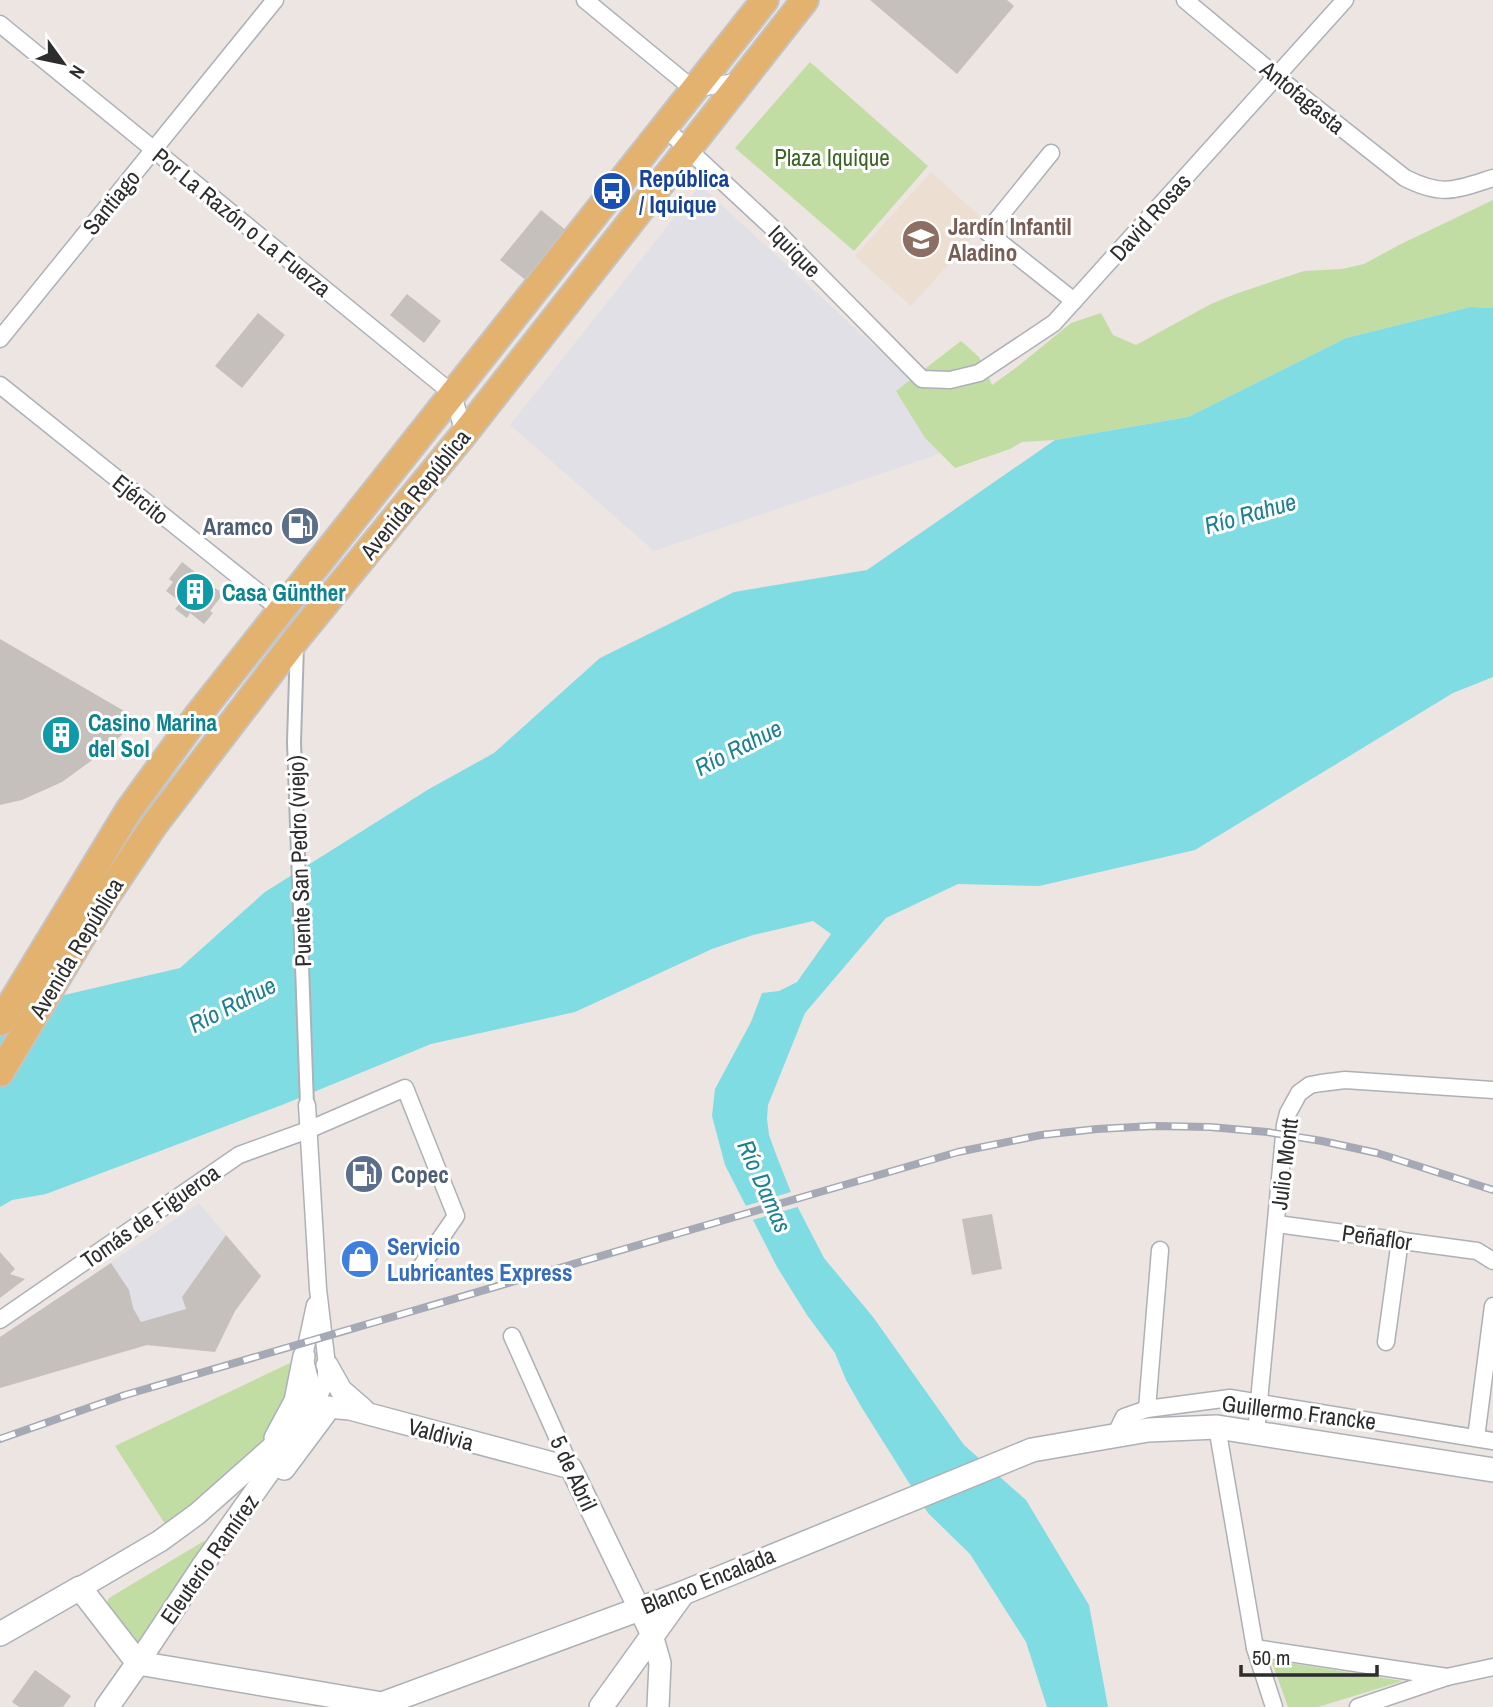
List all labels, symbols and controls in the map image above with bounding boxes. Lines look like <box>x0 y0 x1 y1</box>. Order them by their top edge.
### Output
north arrow <box>28 28 98 98</box>
street label: Antofagasta <box>1253 53 1352 141</box>
text: N <box>63 60 91 84</box>
street label: Por La Razón o La Fuerza <box>146 140 338 304</box>
park label: Plaza Iquique <box>774 142 890 173</box>
street label: Santiago <box>75 163 147 241</box>
place label: República / Iquique <box>639 163 730 220</box>
street label: David Rosas <box>1102 167 1198 267</box>
bus stop icon: República / Iquique <box>591 170 633 212</box>
place label: Jardín Infantil Aladino <box>948 211 1072 268</box>
street label: Iquique <box>762 218 828 284</box>
school or university icon: Jardín Infantil Aladino <box>900 218 942 260</box>
street label: Avenida República <box>352 422 477 566</box>
street label: Ejército <box>106 467 176 531</box>
water label: Río Rahue <box>1200 485 1300 541</box>
fuel station icon: Aramco <box>279 505 321 547</box>
place label: Aramco <box>203 511 273 542</box>
building icon: Casa Günther <box>174 571 216 613</box>
place label: Casa Günther <box>222 577 346 608</box>
place label: Casino Marina del Sol <box>88 707 217 764</box>
water label: Río Rahue <box>689 711 787 783</box>
building icon: Casino Marina del Sol <box>40 714 82 756</box>
street label: Puente San Pedro (viejo) <box>280 755 318 967</box>
street label: Avenida República <box>21 871 131 1025</box>
water label: Río Rahue <box>183 968 281 1040</box>
street label: Julio Montt <box>1263 1116 1305 1212</box>
water label: Río Damas <box>730 1135 800 1238</box>
fuel station icon: Copec <box>343 1153 385 1195</box>
street label: Tomás de Figueroa <box>75 1156 226 1275</box>
place label: Copec <box>391 1159 449 1190</box>
street label: Peñaflor <box>1340 1217 1415 1257</box>
place label: Servicio Lubricantes Express <box>387 1231 573 1288</box>
shop icon: Servicio Lubricantes Express <box>339 1238 381 1280</box>
street label: Guillermo Francke <box>1220 1387 1378 1437</box>
street label: Valdivia <box>405 1410 478 1458</box>
street label: 5 de Abril <box>543 1430 605 1516</box>
street label: Eleuterio Ramírez <box>153 1488 265 1630</box>
street label: Blanco Encalada <box>637 1539 780 1621</box>
scale bar <box>1241 1634 1378 1678</box>
text: 50 m <box>1252 1643 1290 1672</box>

